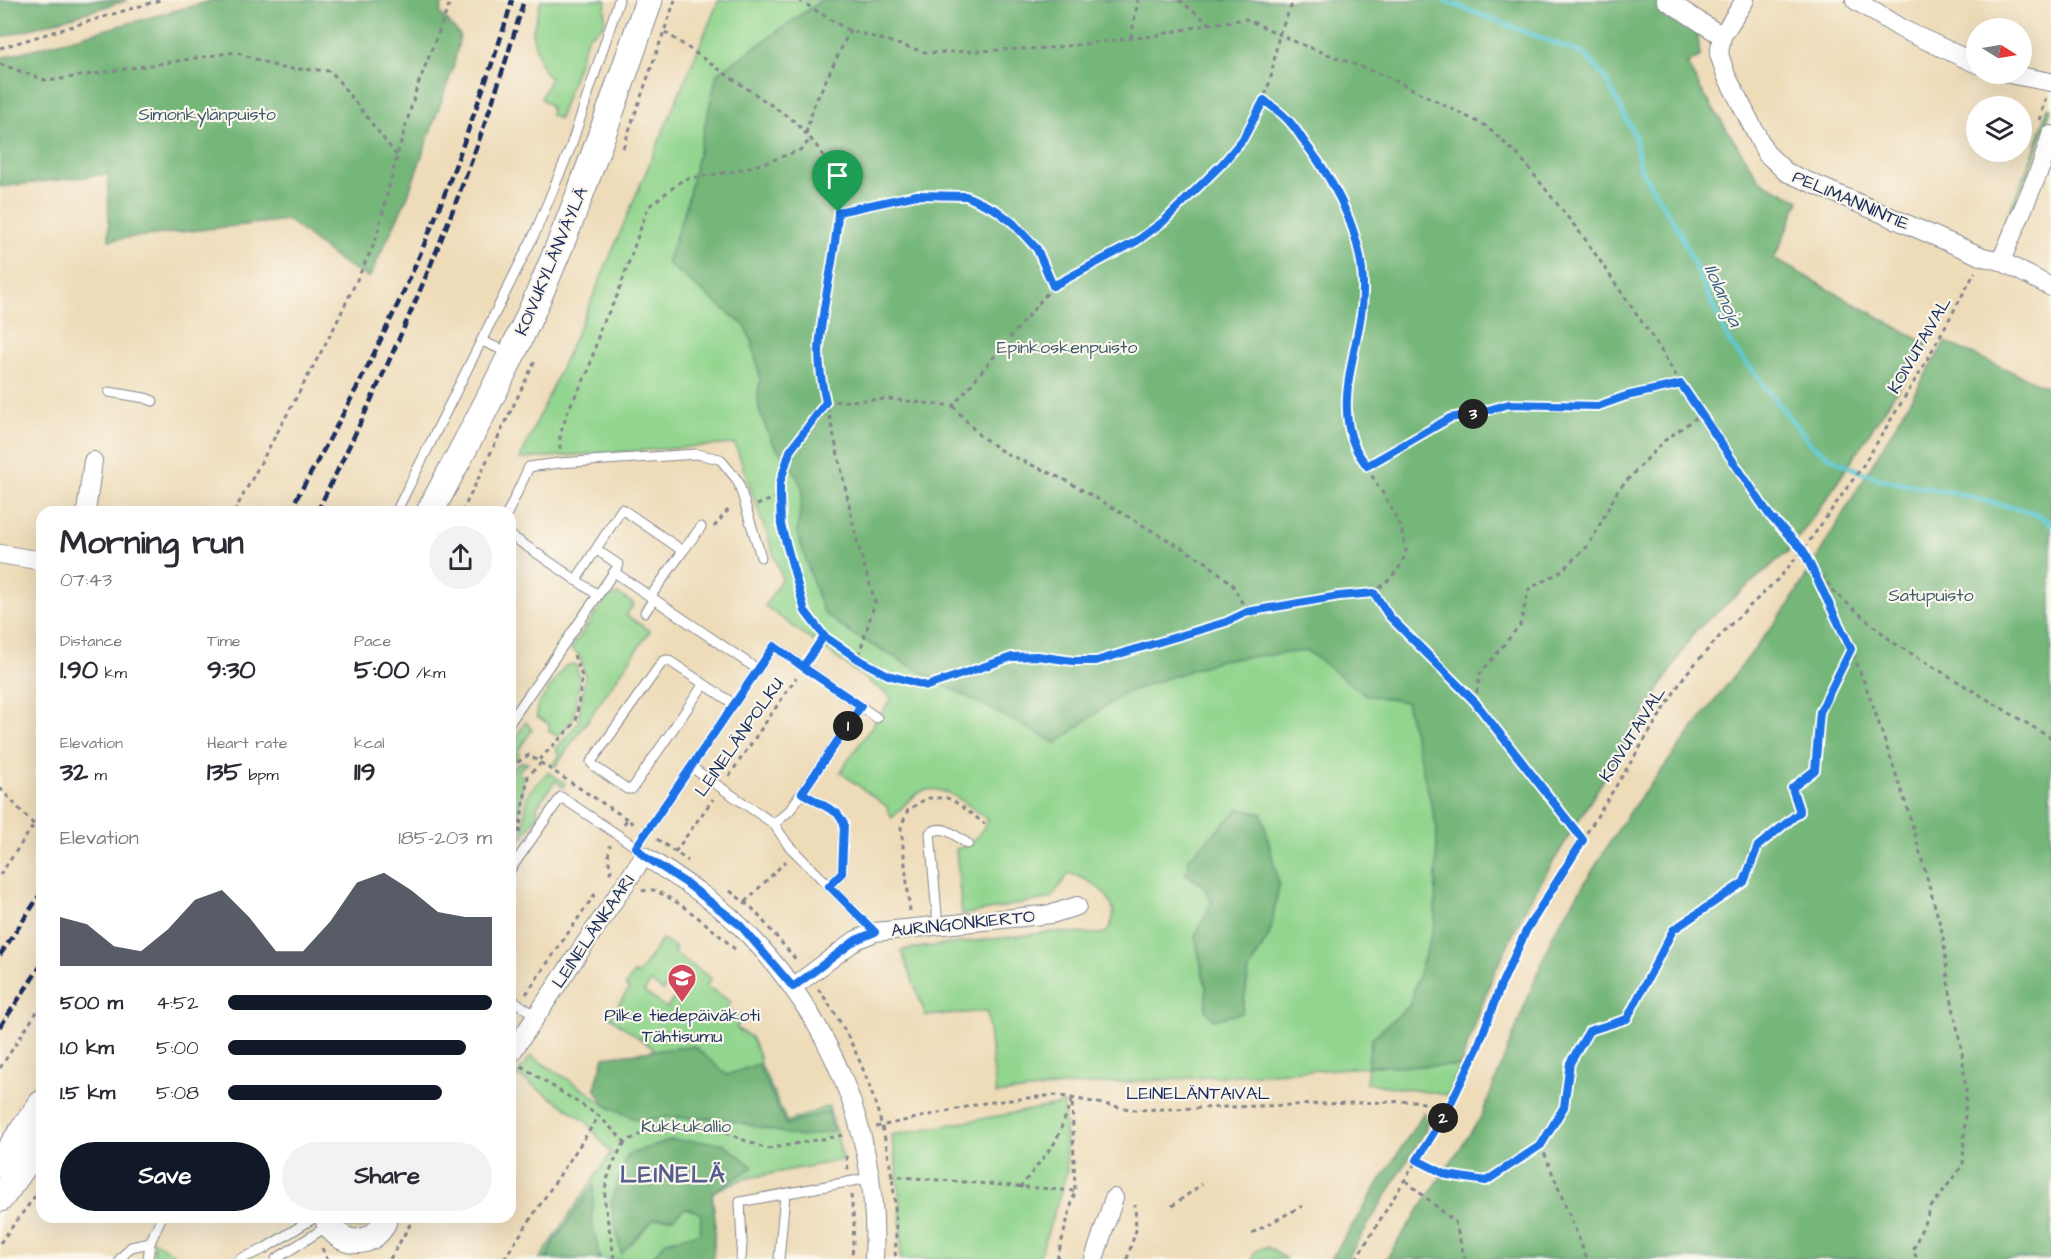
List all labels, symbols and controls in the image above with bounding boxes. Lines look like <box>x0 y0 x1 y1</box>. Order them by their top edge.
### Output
north arrow <box>1966 18 2032 84</box>
map controls <box>1966 18 2032 162</box>
button: layers <box>1966 96 2032 162</box>
park label: Simonkylänpuisto <box>138 102 276 128</box>
pin <box>812 150 863 212</box>
icon: arrive <box>821 159 854 192</box>
street label: PELIMANNINTIE <box>1788 165 1913 237</box>
street label: KOIVUKYLÄNVÄYLÄ <box>509 183 594 339</box>
water label: Ilolanoja <box>1697 260 1750 332</box>
street label: KOIVUTAIVAL <box>1882 292 1957 398</box>
park label: Epinkoskenpuisto <box>997 335 1137 360</box>
pin: 3 <box>1458 399 1488 429</box>
text: 3 <box>1469 403 1477 425</box>
text: Morning run <box>60 520 244 566</box>
button: share <box>429 526 492 589</box>
text: 07:43 <box>60 566 112 594</box>
park label: Satupuisto <box>1888 583 1974 608</box>
text: Distance <box>60 630 122 652</box>
text: Time <box>207 630 241 652</box>
text: Pace <box>354 630 391 652</box>
text: 1.90 <box>60 652 98 688</box>
text: 9:30 <box>207 652 256 688</box>
text: 5:00 <box>354 652 410 688</box>
text: km <box>98 662 127 684</box>
text: /km <box>410 662 446 684</box>
street label: LEINELÄNPOLKU <box>689 673 790 802</box>
street label: KOIVUTAIVAL <box>1593 681 1672 787</box>
pin: 1 <box>833 711 863 741</box>
text: 1 <box>847 715 849 737</box>
text: Elevation <box>60 732 123 754</box>
text: Heart rate <box>207 732 287 754</box>
text: kcal <box>354 732 385 754</box>
text: 32 <box>60 754 88 790</box>
text: 135 <box>207 754 242 790</box>
text: 119 <box>354 754 375 790</box>
text: m <box>88 764 107 786</box>
text: bpm <box>242 764 279 786</box>
text: Elevation <box>60 824 139 852</box>
text: 185–203 m <box>398 824 492 852</box>
street label: LEINELÄNKAARI <box>546 869 641 993</box>
street label: AURINGONKIERTO <box>890 904 1036 943</box>
school or university icon: Pilke tiedepäiväkoti Tähtisumu <box>666 962 698 1004</box>
text: 500 m <box>60 989 123 1017</box>
text: 4:52 <box>156 989 199 1017</box>
place label: Pilke tiedepäiväkoti Tähtisumu <box>604 1003 760 1049</box>
text: 1.0 km <box>60 1034 114 1062</box>
text: 5:00 <box>156 1034 199 1062</box>
text: 1.5 km <box>60 1079 115 1107</box>
text: 5:08 <box>156 1079 199 1107</box>
street label: LEINELÄNTAIVAL <box>1126 1081 1270 1106</box>
pin: 2 <box>1428 1103 1458 1133</box>
text: 2 <box>1438 1107 1448 1129</box>
park label: Kukkukallio <box>641 1114 731 1139</box>
button: Save <box>60 1142 270 1211</box>
button: Share <box>282 1142 492 1211</box>
district label: LEINELÄ <box>620 1158 726 1192</box>

